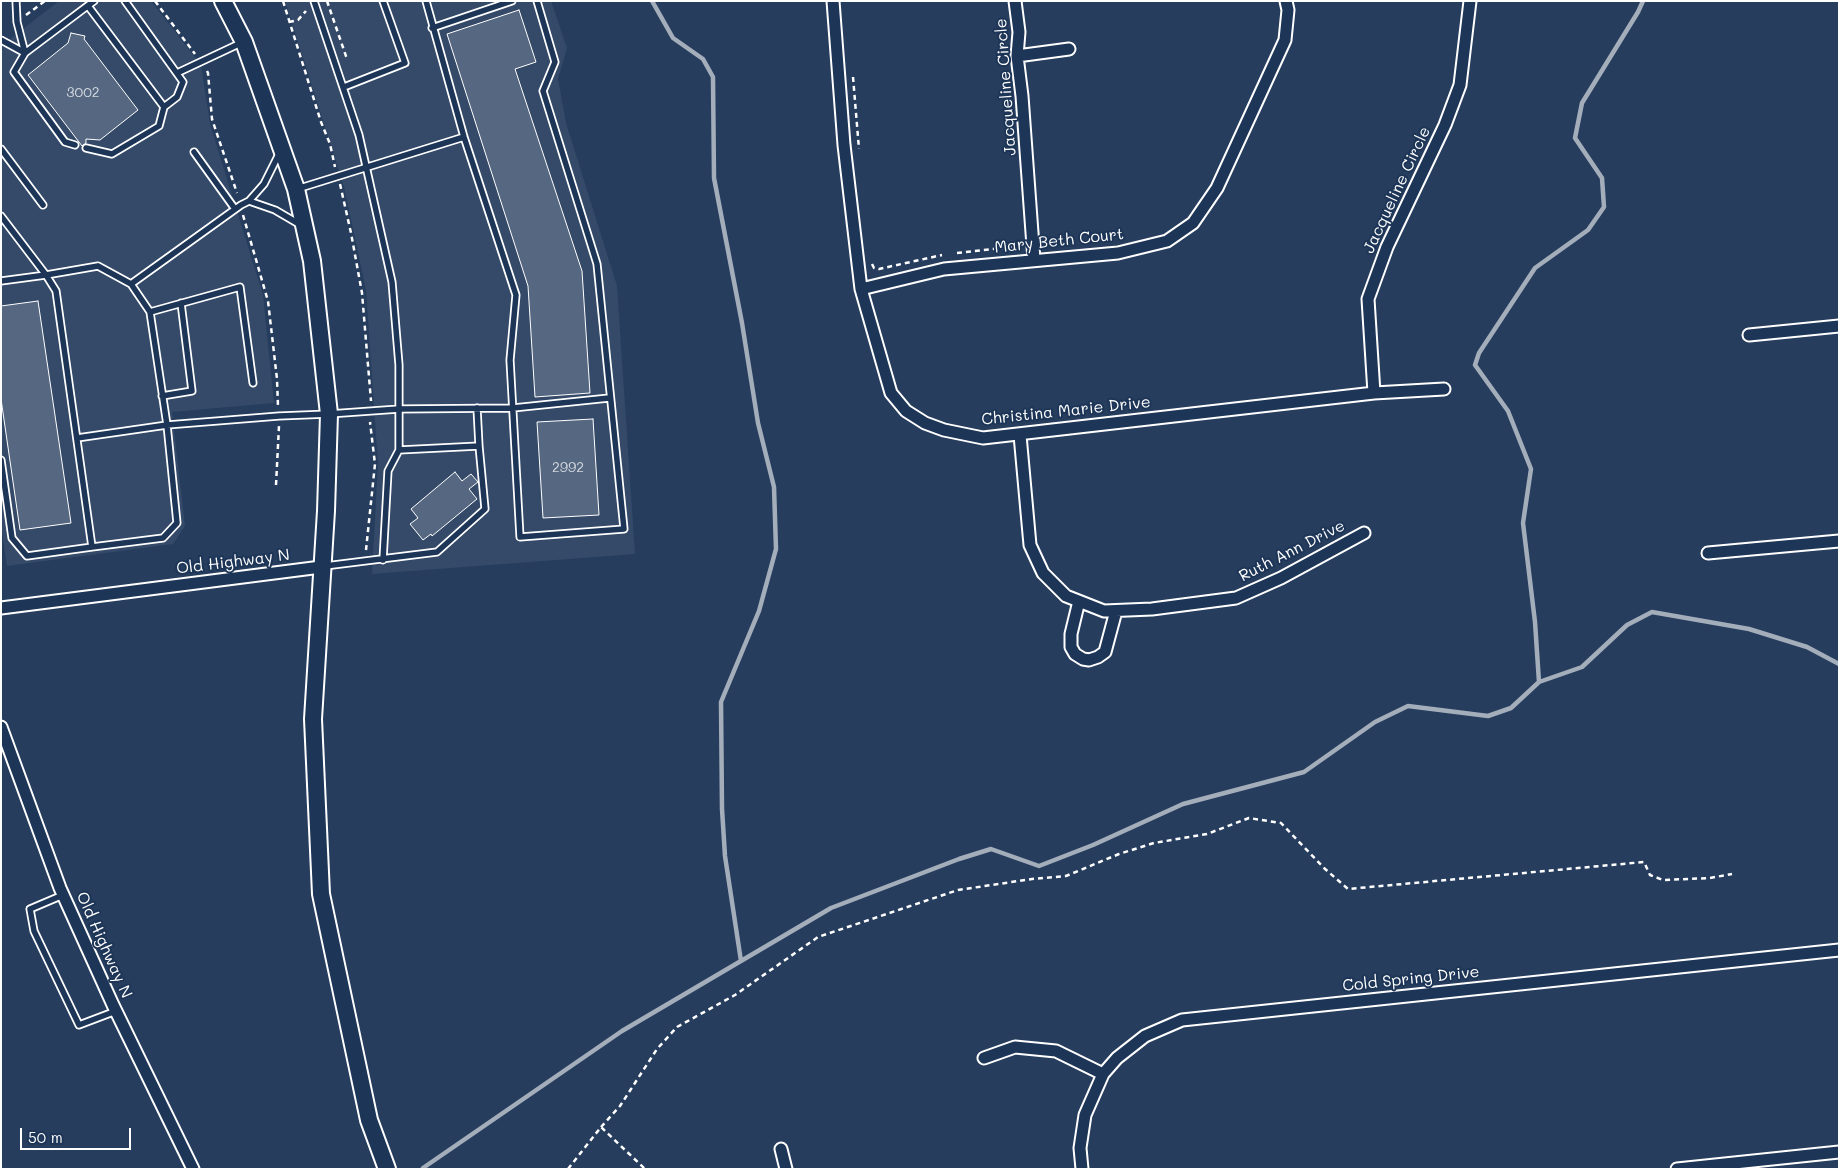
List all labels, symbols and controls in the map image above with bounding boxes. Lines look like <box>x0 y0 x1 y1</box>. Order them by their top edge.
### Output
street label: Jacqueline Circle <box>992 18 1020 156</box>
house number: 3002 <box>66 85 100 101</box>
street label: Jacqueline Circle <box>1359 124 1435 256</box>
street label: Mary Beth Court <box>993 225 1125 257</box>
street label: Christina Marie Drive <box>980 393 1152 429</box>
house number: 2992 <box>552 460 584 476</box>
street label: Ruth Ann Drive <box>1236 516 1348 586</box>
street label: Old Highway N <box>175 546 291 578</box>
street label: Old Highway N <box>72 889 136 1001</box>
street label: Cold Spring Drive <box>1342 962 1480 996</box>
scale bar <box>22 1118 134 1150</box>
text: 50 m <box>28 1127 63 1147</box>

